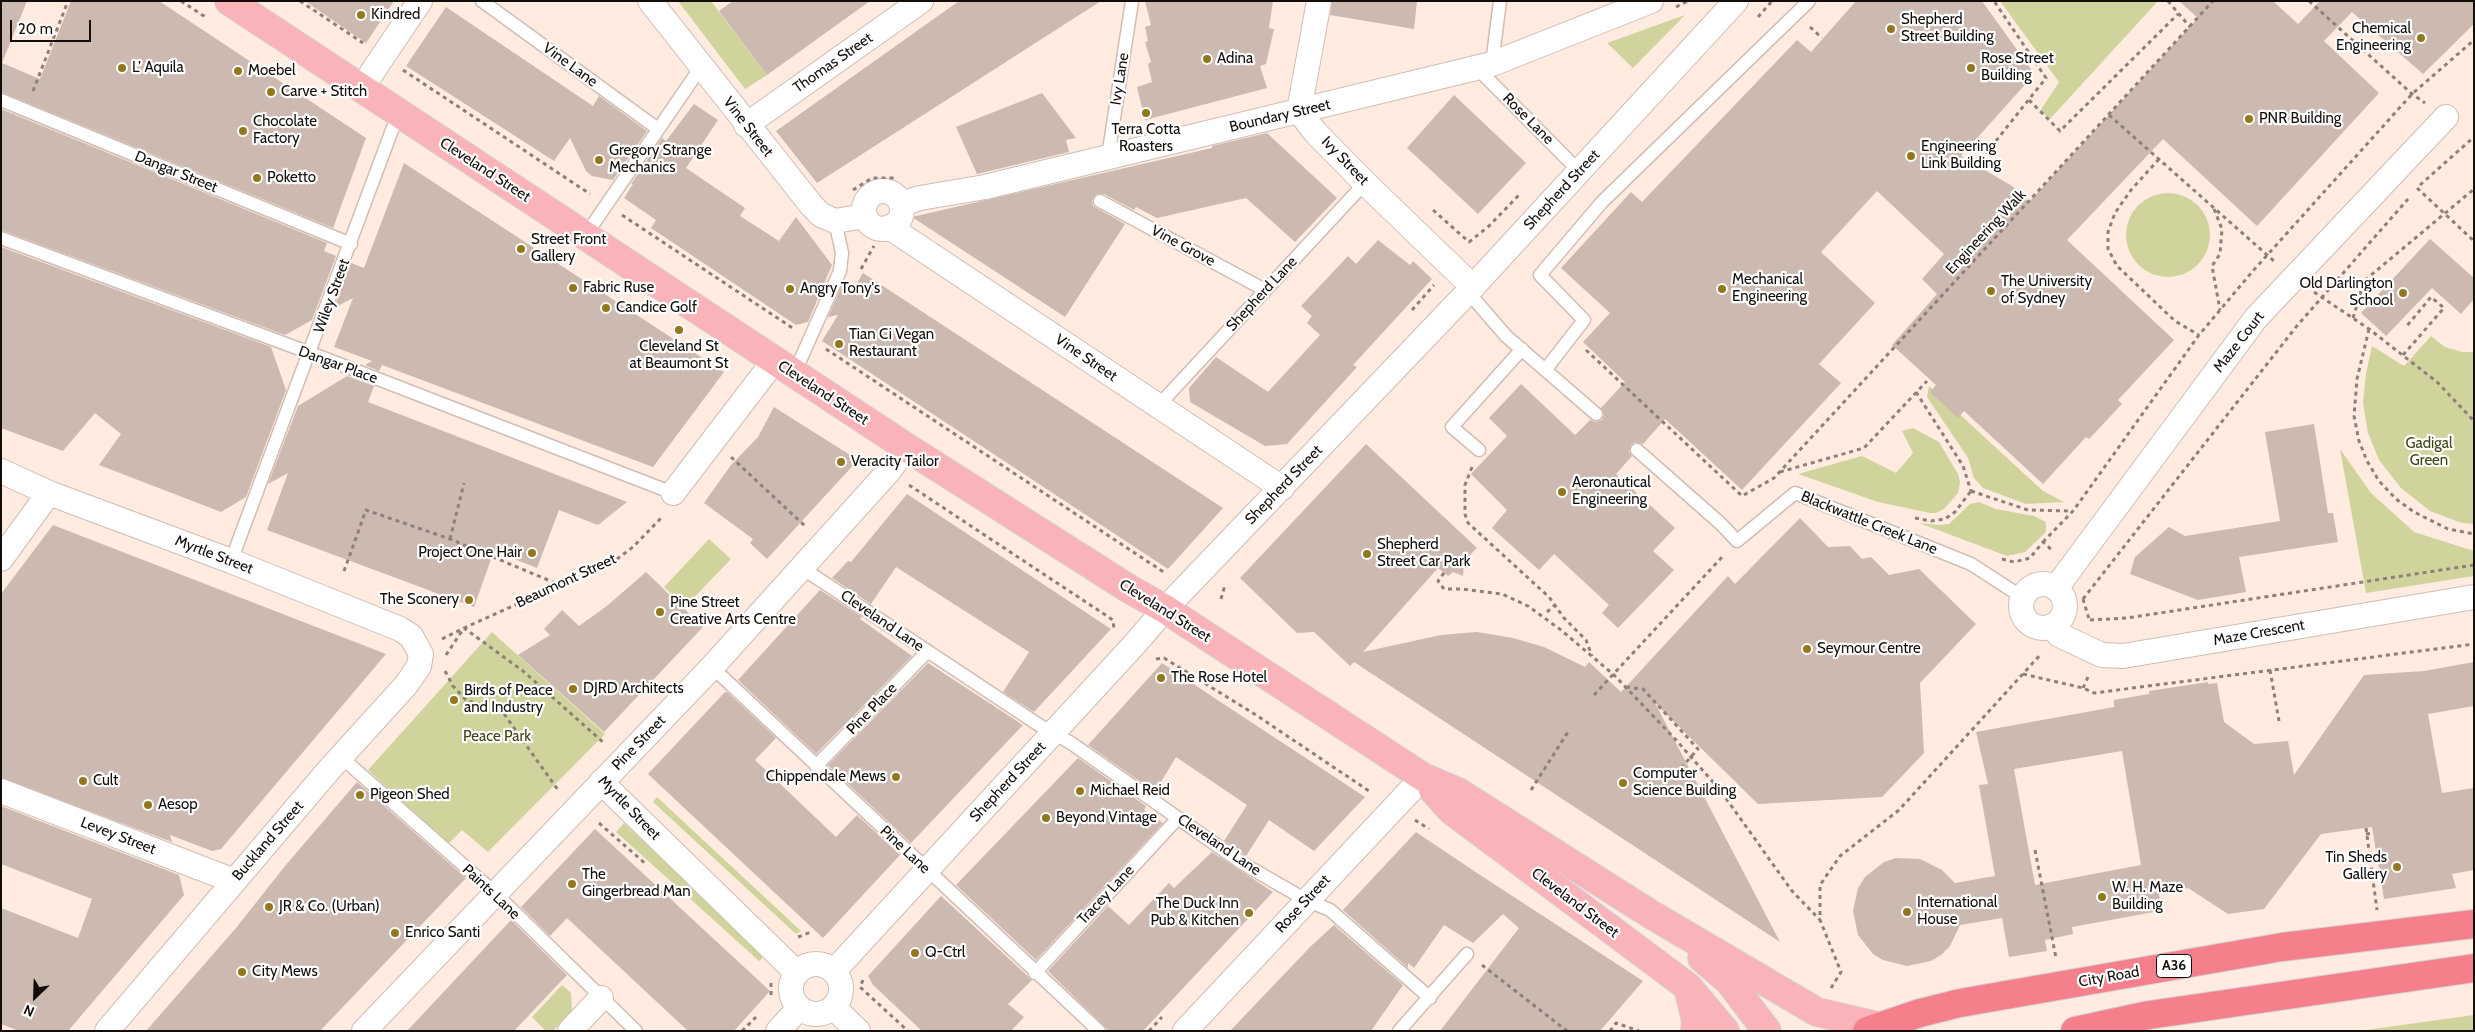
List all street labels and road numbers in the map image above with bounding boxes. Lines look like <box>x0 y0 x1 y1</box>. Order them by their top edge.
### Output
street label: Thomas Street <box>790 29 876 97</box>
street label: Vine Lane <box>539 39 601 91</box>
street label: Ivy Lane <box>1107 52 1133 106</box>
street label: Rose Lane <box>1499 90 1557 148</box>
street label: Vine Street <box>719 93 777 161</box>
street label: Boundary Street <box>1228 96 1332 136</box>
street label: Ivy Street <box>1317 133 1373 189</box>
street label: Cleveland Street <box>436 134 534 206</box>
street label: Shepherd Street <box>1520 146 1604 234</box>
street label: Dangar Street <box>132 147 220 197</box>
street label: Engineering Walk <box>1942 186 2030 278</box>
street label: Vine Grove <box>1148 222 1218 270</box>
street label: Shepherd Lane <box>1223 253 1301 335</box>
street label: Wiley Street <box>310 256 354 336</box>
street label: Maze Court <box>2210 308 2268 376</box>
street label: Vine Street <box>1052 331 1120 385</box>
street label: Dangar Place <box>296 342 380 388</box>
street label: Cleveland Street <box>774 357 872 429</box>
street label: Shepherd Street <box>1242 442 1326 528</box>
street label: Blackwattle Creek Lane <box>1798 487 1940 559</box>
street label: Myrtle Street <box>172 532 256 578</box>
street label: Beaumont Street <box>513 550 619 612</box>
street label: Cleveland Street <box>1116 576 1214 646</box>
street label: Cleveland Lane <box>837 586 927 656</box>
street label: Maze Crescent <box>2212 616 2306 650</box>
street label: Pine Place <box>843 679 901 739</box>
street label: Pine Street <box>608 712 670 774</box>
street label: Shepherd Street <box>966 738 1050 826</box>
street label: Myrtle Street <box>594 772 664 844</box>
street label: Buckland Street <box>229 797 307 885</box>
street label: Cleveland Lane <box>1174 810 1264 880</box>
street label: Levey Street <box>78 813 158 859</box>
street label: Pine Lane <box>876 822 934 878</box>
street label: Paints Lane <box>458 861 524 923</box>
street label: Tracey Lane <box>1074 862 1138 928</box>
street label: Cleveland Street <box>1528 864 1622 942</box>
street label: Rose Street <box>1272 871 1334 937</box>
road number: A36 <box>2156 954 2192 978</box>
street label: City Road <box>2077 963 2141 991</box>

